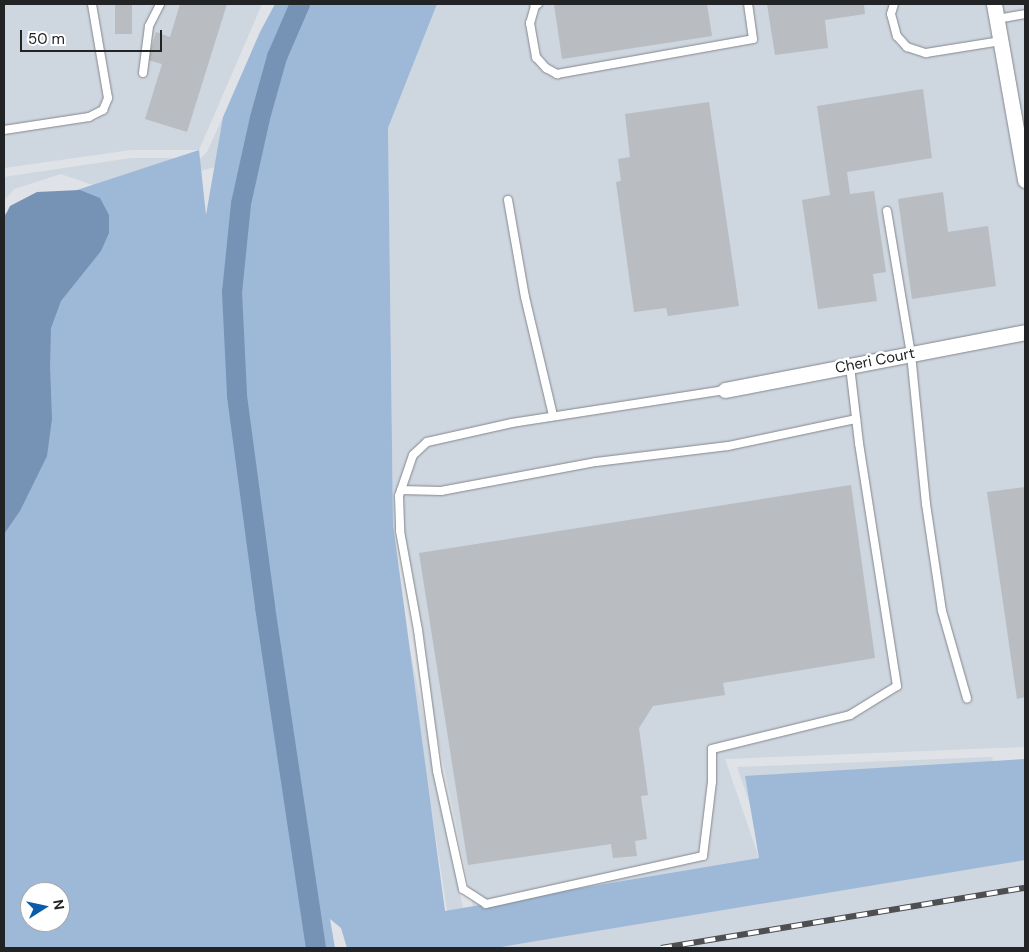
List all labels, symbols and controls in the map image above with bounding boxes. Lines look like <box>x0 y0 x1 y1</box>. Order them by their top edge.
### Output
scale bar <box>22 20 165 52</box>
text: 50 m <box>28 29 65 49</box>
street label: Cheri Court <box>834 344 916 378</box>
north arrow <box>20 882 70 932</box>
text: N <box>49 898 69 911</box>

